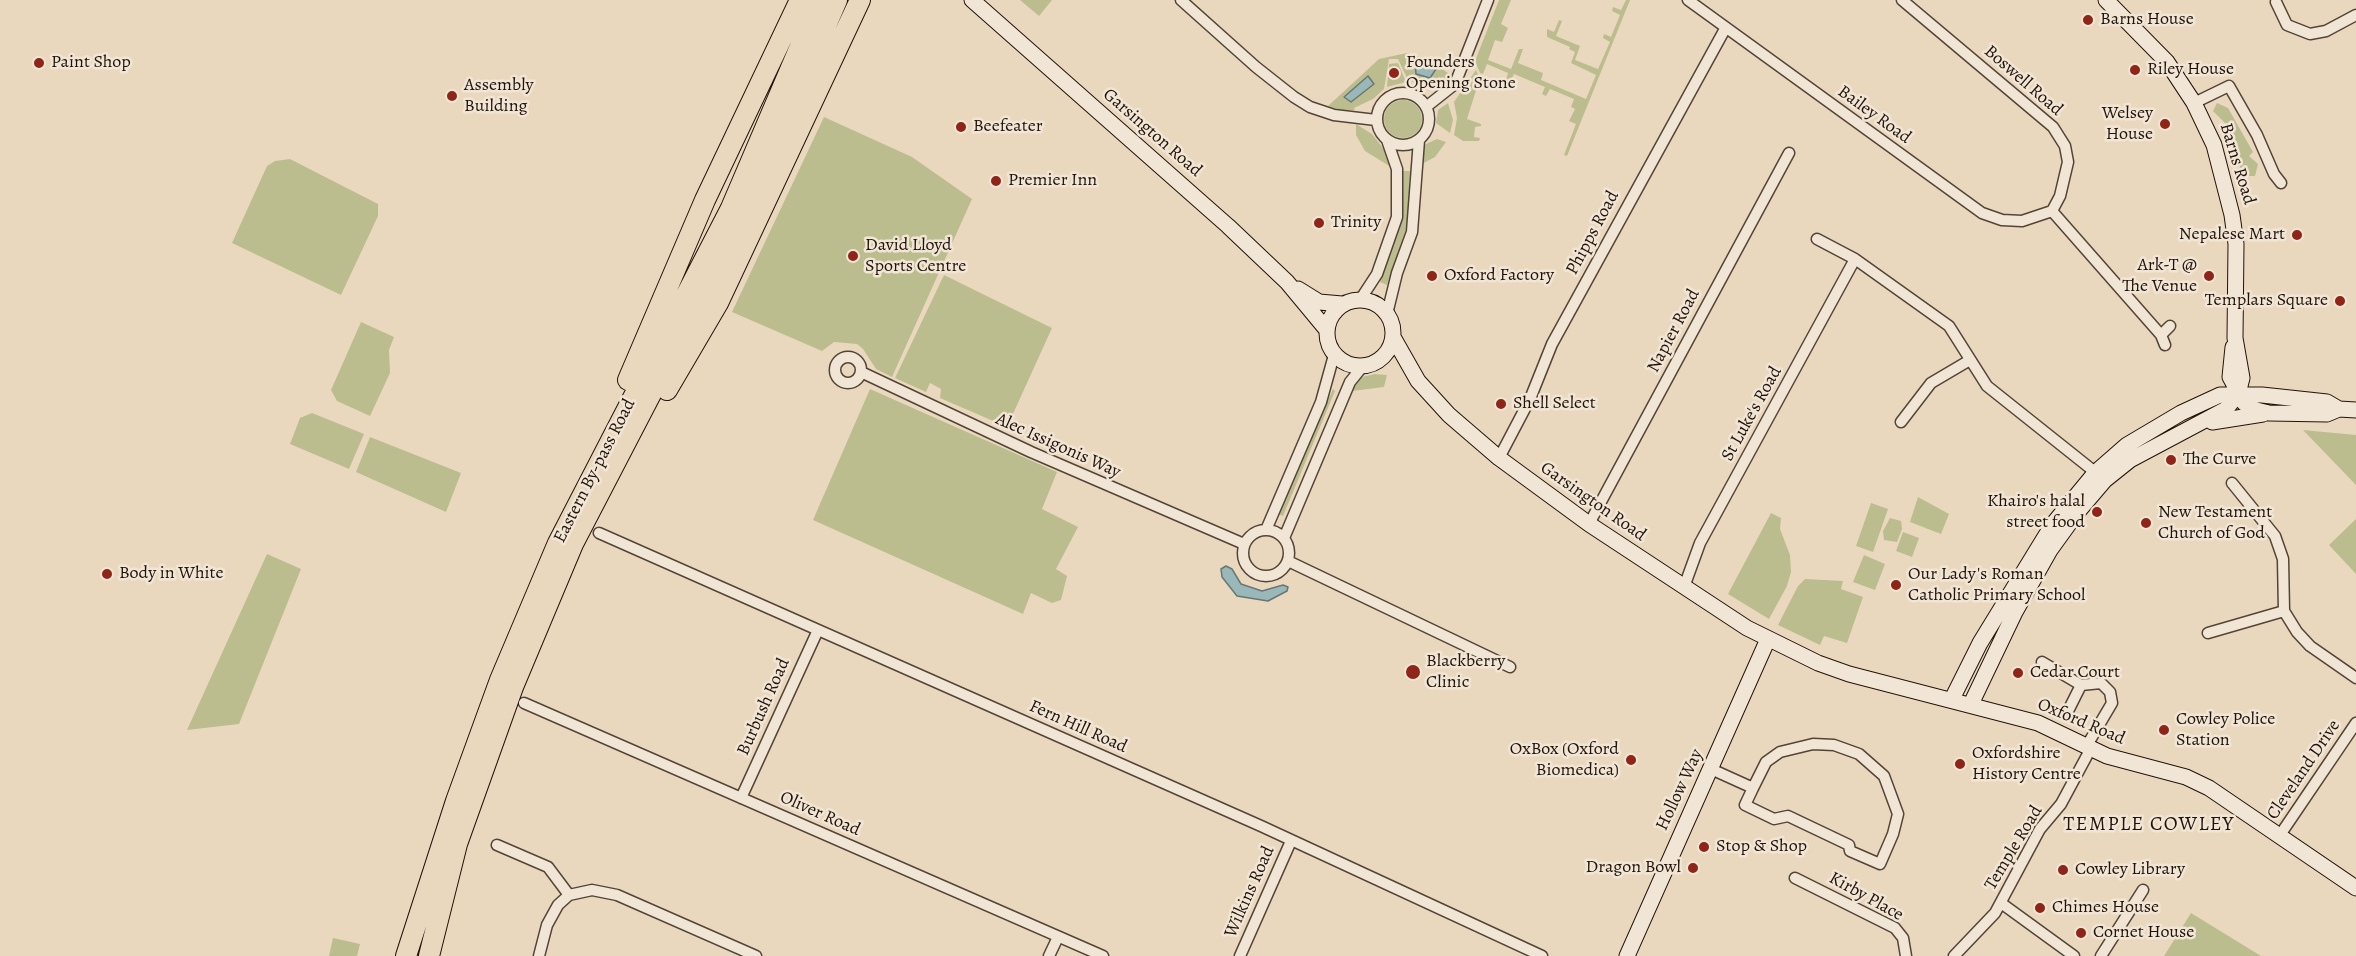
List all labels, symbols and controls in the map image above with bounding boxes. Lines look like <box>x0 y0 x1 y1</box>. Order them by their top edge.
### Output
place label: Barns House <box>2100 9 2194 31</box>
marker: Barns House <box>2081 13 2095 27</box>
street label: Boswell Road <box>1979 41 2067 121</box>
place label: Paint Shop <box>51 52 131 74</box>
place label: Founders Opening Stone <box>1406 52 1516 94</box>
marker: Paint Shop <box>32 56 46 70</box>
place label: Riley House <box>2147 59 2234 81</box>
marker: Riley House <box>2128 63 2142 77</box>
marker: Founders Opening Stone <box>1387 66 1401 80</box>
place label: Assembly Building <box>464 75 534 118</box>
street label: Bailey Road <box>1833 81 1915 149</box>
street label: Garsington Road <box>1098 84 1206 182</box>
marker: Assembly Building <box>445 89 459 103</box>
place label: Welsey House <box>2102 103 2153 146</box>
place label: Beefeater <box>973 116 1043 138</box>
marker: Welsey House <box>2158 117 2172 131</box>
marker: Beefeater <box>954 120 968 134</box>
street label: Barns Road <box>2214 121 2260 207</box>
place label: Premier Inn <box>1008 170 1097 192</box>
marker: Premier Inn <box>989 174 1003 188</box>
street label: Phipps Road <box>1562 187 1624 279</box>
place label: Trinity <box>1331 212 1381 234</box>
marker: Trinity <box>1312 216 1326 230</box>
place label: Nepalese Mart <box>2179 224 2285 246</box>
marker: Nepalese Mart <box>2290 228 2304 242</box>
place label: David Lloyd Sports Centre <box>865 235 966 278</box>
marker: David Lloyd Sports Centre <box>846 249 860 263</box>
place label: Ark-T @ The Venue <box>2122 255 2197 298</box>
place label: Oxford Factory <box>1444 265 1554 287</box>
marker: Oxford Factory <box>1425 269 1439 283</box>
marker: Ark-T @ The Venue <box>2202 269 2216 283</box>
street label: Napier Road <box>1643 286 1705 376</box>
place label: Templars Square <box>2205 290 2328 312</box>
marker: Templars Square <box>2333 294 2347 308</box>
street label: St Luke's Road <box>1717 363 1787 465</box>
place label: Shell Select <box>1513 393 1596 415</box>
street label: Eastern By-pass Road <box>549 395 641 547</box>
marker: Shell Select <box>1494 397 1508 411</box>
street label: Alec Issigonis Way <box>992 409 1124 483</box>
place label: The Curve <box>2183 449 2256 471</box>
marker: The Curve <box>2164 453 2178 467</box>
street label: Garsington Road <box>1536 458 1650 546</box>
place label: Khairo's halal street food <box>1987 491 2085 534</box>
place label: New Testament Church of God <box>2158 502 2272 544</box>
marker: Khairo's halal street food <box>2090 505 2104 519</box>
marker: New Testament Church of God <box>2139 516 2153 530</box>
place label: Body in White <box>119 563 224 585</box>
place label: Our Lady's Roman Catholic Primary School <box>1908 564 2085 606</box>
marker: Body in White <box>100 567 114 581</box>
marker: Our Lady's Roman Catholic Primary School <box>1889 578 1903 592</box>
place label: Blackberry Clinic <box>1426 651 1505 694</box>
street label: Burbush Road <box>733 655 795 759</box>
place label: Cedar Court <box>2030 662 2120 684</box>
marker: Blackberry Clinic <box>1404 663 1422 681</box>
marker: Cedar Court <box>2011 666 2025 680</box>
street label: Oxford Road <box>2034 694 2128 750</box>
street label: Fern Hill Road <box>1026 696 1130 758</box>
place label: Cowley Police Station <box>2176 709 2275 752</box>
street label: Cleveland Drive <box>2263 716 2345 824</box>
marker: Cowley Police Station <box>2157 723 2171 737</box>
place label: OxBox (Oxford Biomedica) <box>1510 739 1619 782</box>
place label: Oxfordshire History Centre <box>1972 743 2081 786</box>
street label: Hollow Way <box>1652 746 1708 834</box>
marker: OxBox (Oxford Biomedica) <box>1624 753 1638 767</box>
marker: Oxfordshire History Centre <box>1953 757 1967 771</box>
street label: Oliver Road <box>776 787 864 841</box>
street label: Temple Road <box>1980 802 2048 894</box>
district label: TEMPLE COWLEY <box>2063 813 2235 837</box>
place label: Stop & Shop <box>1716 836 1807 858</box>
marker: Stop & Shop <box>1697 840 1711 854</box>
street label: Wilkins Road <box>1220 843 1280 941</box>
place label: Dragon Bowl <box>1586 857 1681 879</box>
place label: Cowley Library <box>2075 859 2185 881</box>
marker: Dragon Bowl <box>1686 861 1700 875</box>
marker: Cowley Library <box>2056 863 2070 877</box>
street label: Kirby Place <box>1825 868 1907 926</box>
place label: Chimes House <box>2052 897 2159 919</box>
marker: Chimes House <box>2033 901 2047 915</box>
place label: Cornet House <box>2093 922 2194 944</box>
marker: Cornet House <box>2074 926 2088 940</box>

